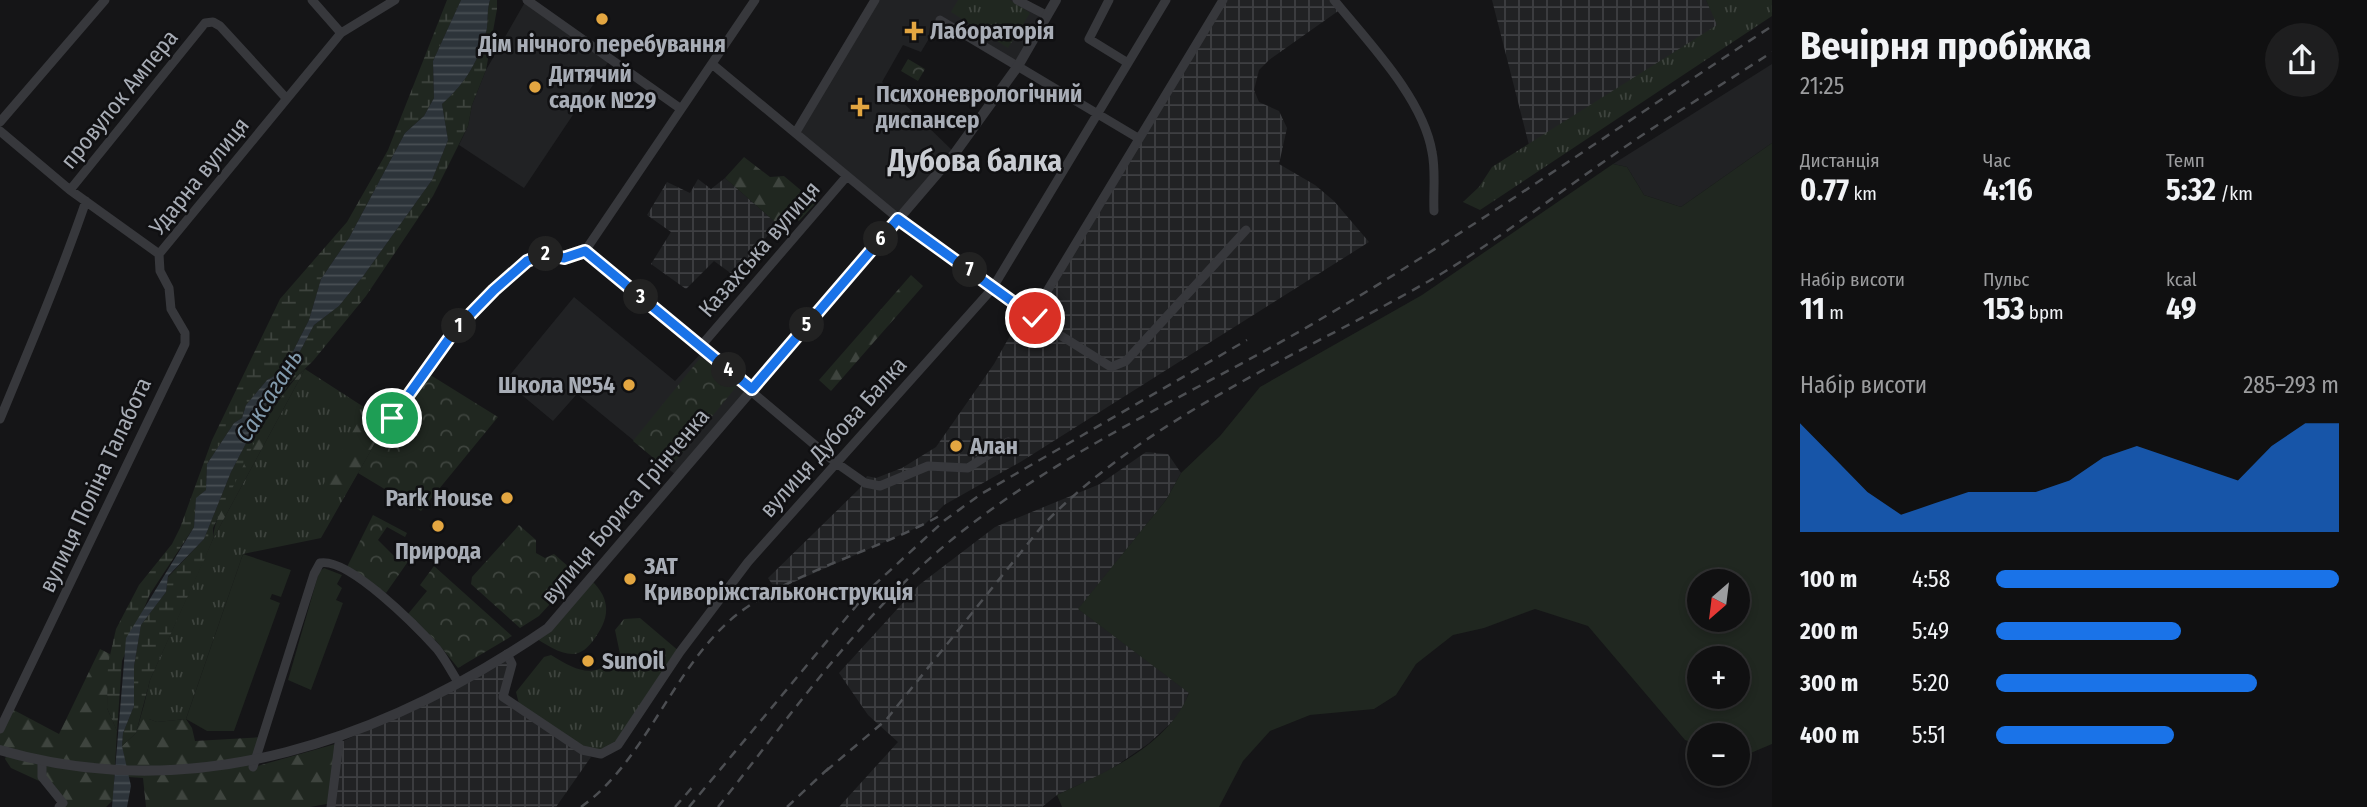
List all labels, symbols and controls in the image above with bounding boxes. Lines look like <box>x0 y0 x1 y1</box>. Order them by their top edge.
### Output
marker: Дім нічного перебування <box>594 11 610 27</box>
place label: Лабораторія <box>930 17 1054 45</box>
marker: Лабораторія <box>904 21 924 41</box>
text: Вечірня пробіжка <box>1800 23 2091 69</box>
button: share <box>2265 23 2339 97</box>
street label: провулок Ампера <box>54 24 184 174</box>
place label: Дім нічного перебування <box>477 30 726 58</box>
place label: Дитячий садок №29 <box>548 60 656 114</box>
text: 21:25 <box>1800 72 1844 100</box>
marker: Дитячий садок №29 <box>527 79 543 95</box>
place label: Психоневрологічний диспансер <box>875 80 1082 134</box>
marker: Психоневрологічний диспансер <box>850 97 870 117</box>
street label: Ударна вулиця <box>142 112 255 241</box>
district label: Дубова балка <box>887 143 1062 179</box>
text: Дистанція <box>1800 149 1880 172</box>
text: Час <box>1983 149 2011 172</box>
text: Темп <box>2166 149 2205 172</box>
text: 0.77 <box>1800 172 1849 208</box>
text: 4:16 <box>1983 172 2033 208</box>
text: 5:32 <box>2166 172 2216 208</box>
street label: Казахська вулиця <box>692 175 826 323</box>
text: km <box>1849 182 1877 205</box>
text: /km <box>2216 182 2253 205</box>
pin: 6 <box>864 222 898 256</box>
text: 6 <box>876 227 885 250</box>
pin: 2 <box>528 236 564 272</box>
text: 2 <box>541 242 550 265</box>
pin: 7 <box>953 252 988 288</box>
text: 7 <box>965 258 974 281</box>
text: Набір висоти <box>1800 268 1905 291</box>
text: Пульс <box>1983 268 2029 291</box>
text: kcal <box>2166 268 2197 291</box>
pin: 3 <box>624 280 658 314</box>
text: 3 <box>636 285 645 308</box>
pin <box>1005 288 1065 348</box>
text: 11 <box>1800 291 1825 327</box>
text: 153 <box>1983 291 2024 327</box>
text: 49 <box>2166 291 2196 327</box>
icon: check <box>1016 299 1054 337</box>
text: m <box>1825 301 1844 324</box>
text: bpm <box>2024 301 2064 324</box>
pin: 1 <box>442 308 476 344</box>
pin: 5 <box>790 308 824 342</box>
text: 5 <box>802 313 811 336</box>
text: 1 <box>454 314 463 337</box>
water label: Саксагань <box>230 345 308 447</box>
street label: вулиця Дубова Балка <box>754 351 912 523</box>
pin: 4 <box>712 352 746 388</box>
text: 4 <box>724 358 733 381</box>
place label: Школа №54 <box>498 371 615 399</box>
text: Набір висоти <box>1800 371 1927 399</box>
text: 285–293 m <box>2243 371 2339 399</box>
street label: вулиця Поліна Талабота <box>33 373 157 597</box>
marker: Школа №54 <box>621 377 637 393</box>
pin <box>362 388 422 448</box>
icon: arrive <box>373 399 411 437</box>
street label: вулиця Бориса Грінченка <box>535 402 715 610</box>
place label: Алан <box>969 432 1018 460</box>
marker: Алан <box>948 438 964 454</box>
place label: Park House <box>385 484 493 512</box>
marker: Park House <box>499 490 515 506</box>
marker: Природа <box>430 518 446 534</box>
place label: Природа <box>395 537 481 565</box>
place label: ЗАТ Криворіжстальконструкція <box>643 552 913 606</box>
text: 100 m <box>1800 565 1857 593</box>
text: 4:58 <box>1912 565 1950 593</box>
north arrow <box>1687 569 1750 632</box>
map controls <box>1687 569 1750 786</box>
marker: ЗАТ Криворіжстальконструкція <box>622 571 638 587</box>
text: 200 m <box>1800 617 1858 645</box>
text: 5:49 <box>1912 617 1949 645</box>
button: + <box>1687 646 1750 709</box>
place label: SunOil <box>602 647 665 675</box>
marker: SunOil <box>580 653 596 669</box>
text: 300 m <box>1800 669 1858 697</box>
text: 5:20 <box>1912 669 1950 697</box>
text: 400 m <box>1800 721 1859 749</box>
text: 5:51 <box>1912 721 1946 749</box>
button: − <box>1687 723 1750 786</box>

